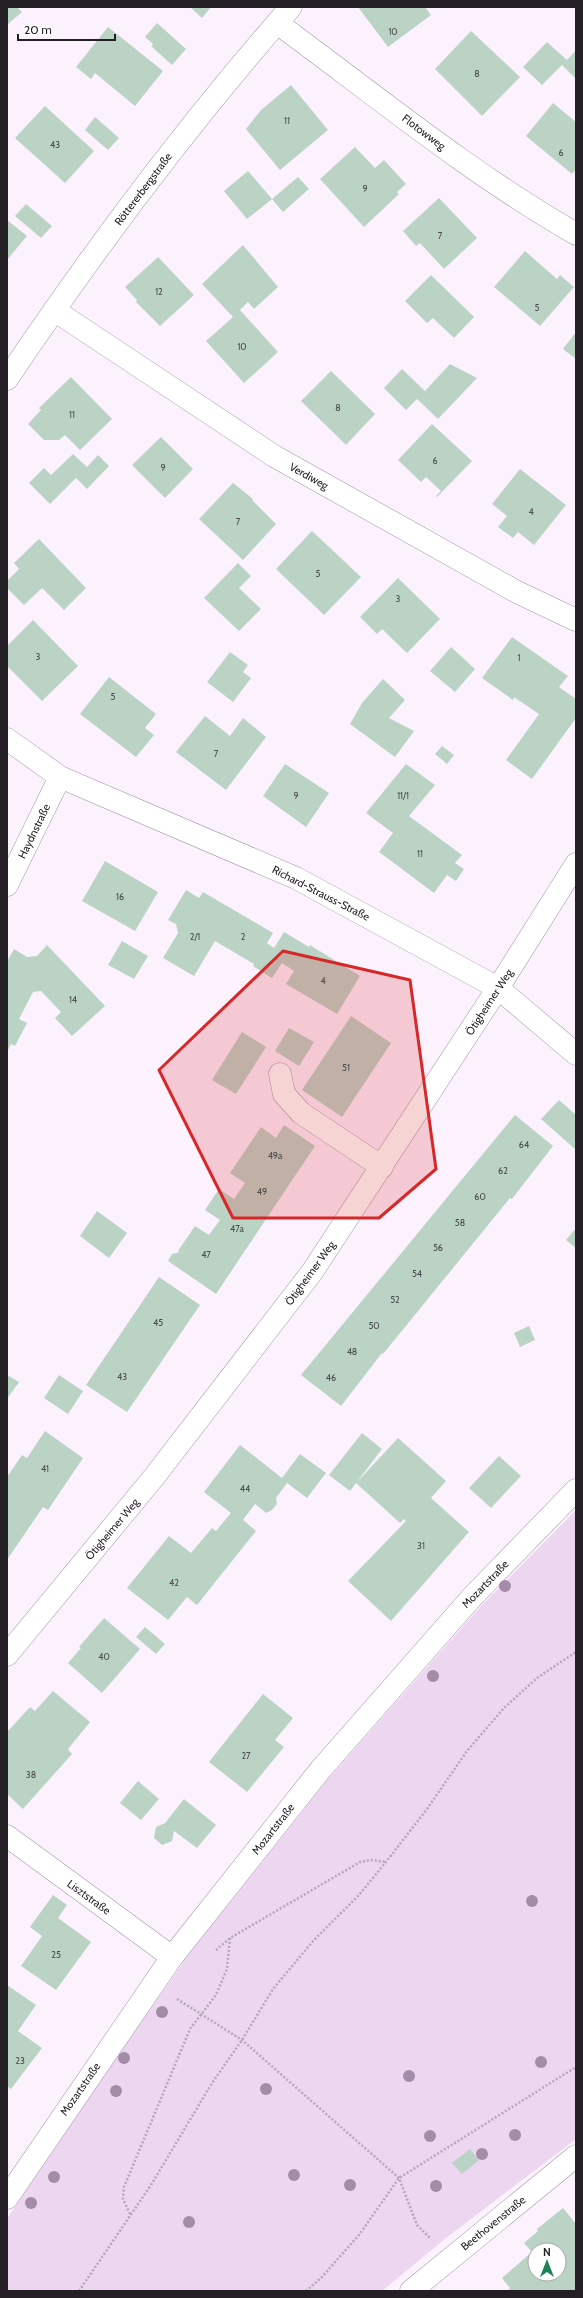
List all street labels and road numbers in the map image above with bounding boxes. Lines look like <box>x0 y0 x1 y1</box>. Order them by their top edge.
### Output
street label: Flotowweg <box>399 111 449 153</box>
street label: Röttererbergstraße <box>111 150 175 228</box>
street label: Verdiweg <box>287 460 331 493</box>
street label: Haydnstraße <box>15 801 53 861</box>
street label: Richard-Strauss-Straße <box>270 862 372 924</box>
street label: Ötigheimer Weg <box>462 966 516 1038</box>
street label: Ötigheimer Weg <box>282 1238 338 1308</box>
street label: Ötigheimer Weg <box>82 1495 142 1563</box>
street label: Mozartstraße <box>459 1557 512 1611</box>
street label: Mozartstraße <box>249 1800 298 1857</box>
street label: Lisztstraße <box>65 1877 114 1918</box>
street label: Mozartstraße <box>57 2060 104 2118</box>
street label: Beethovenstraße <box>458 2192 529 2253</box>

